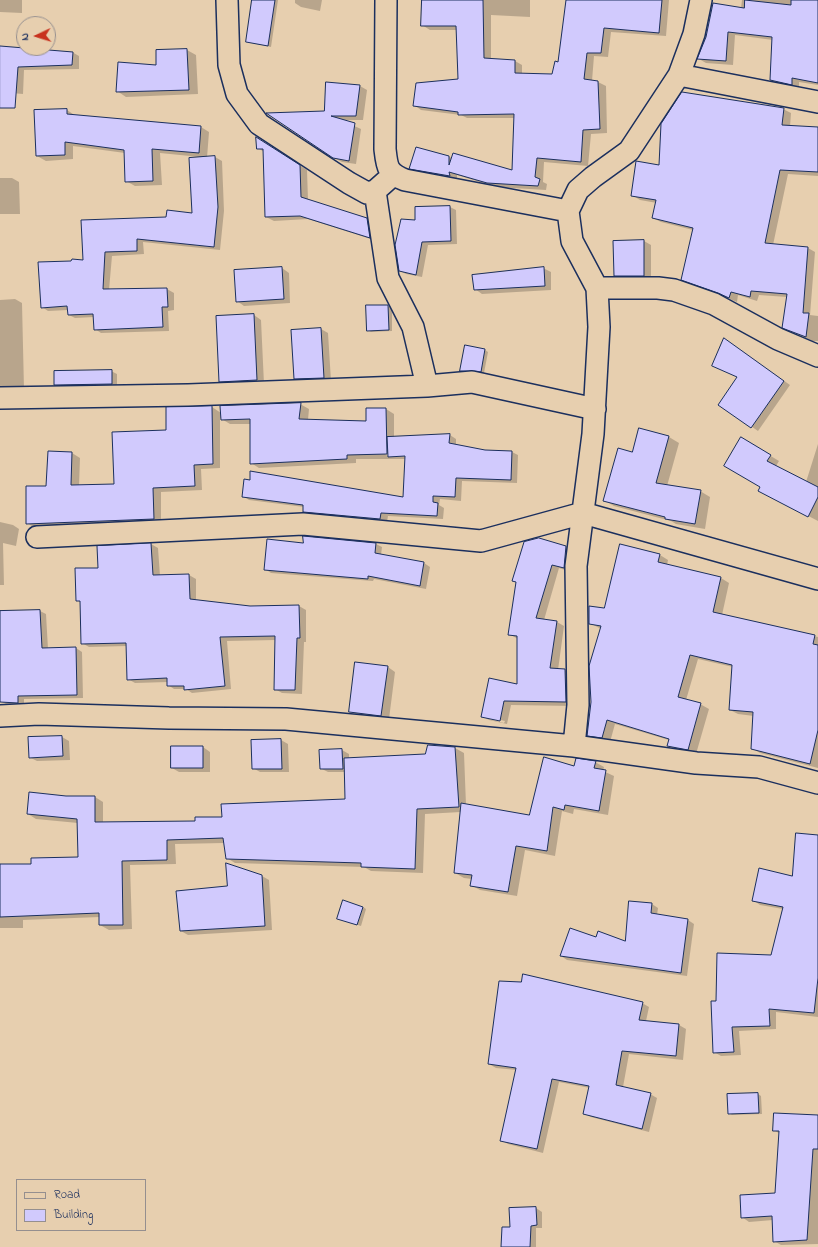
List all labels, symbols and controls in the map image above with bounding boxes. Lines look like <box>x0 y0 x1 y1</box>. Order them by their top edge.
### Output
north arrow <box>16 16 56 56</box>
text: N <box>17 32 33 41</box>
legend <box>16 1179 146 1231</box>
text: Road <box>54 1186 80 1204</box>
text: Building <box>54 1206 93 1224</box>

